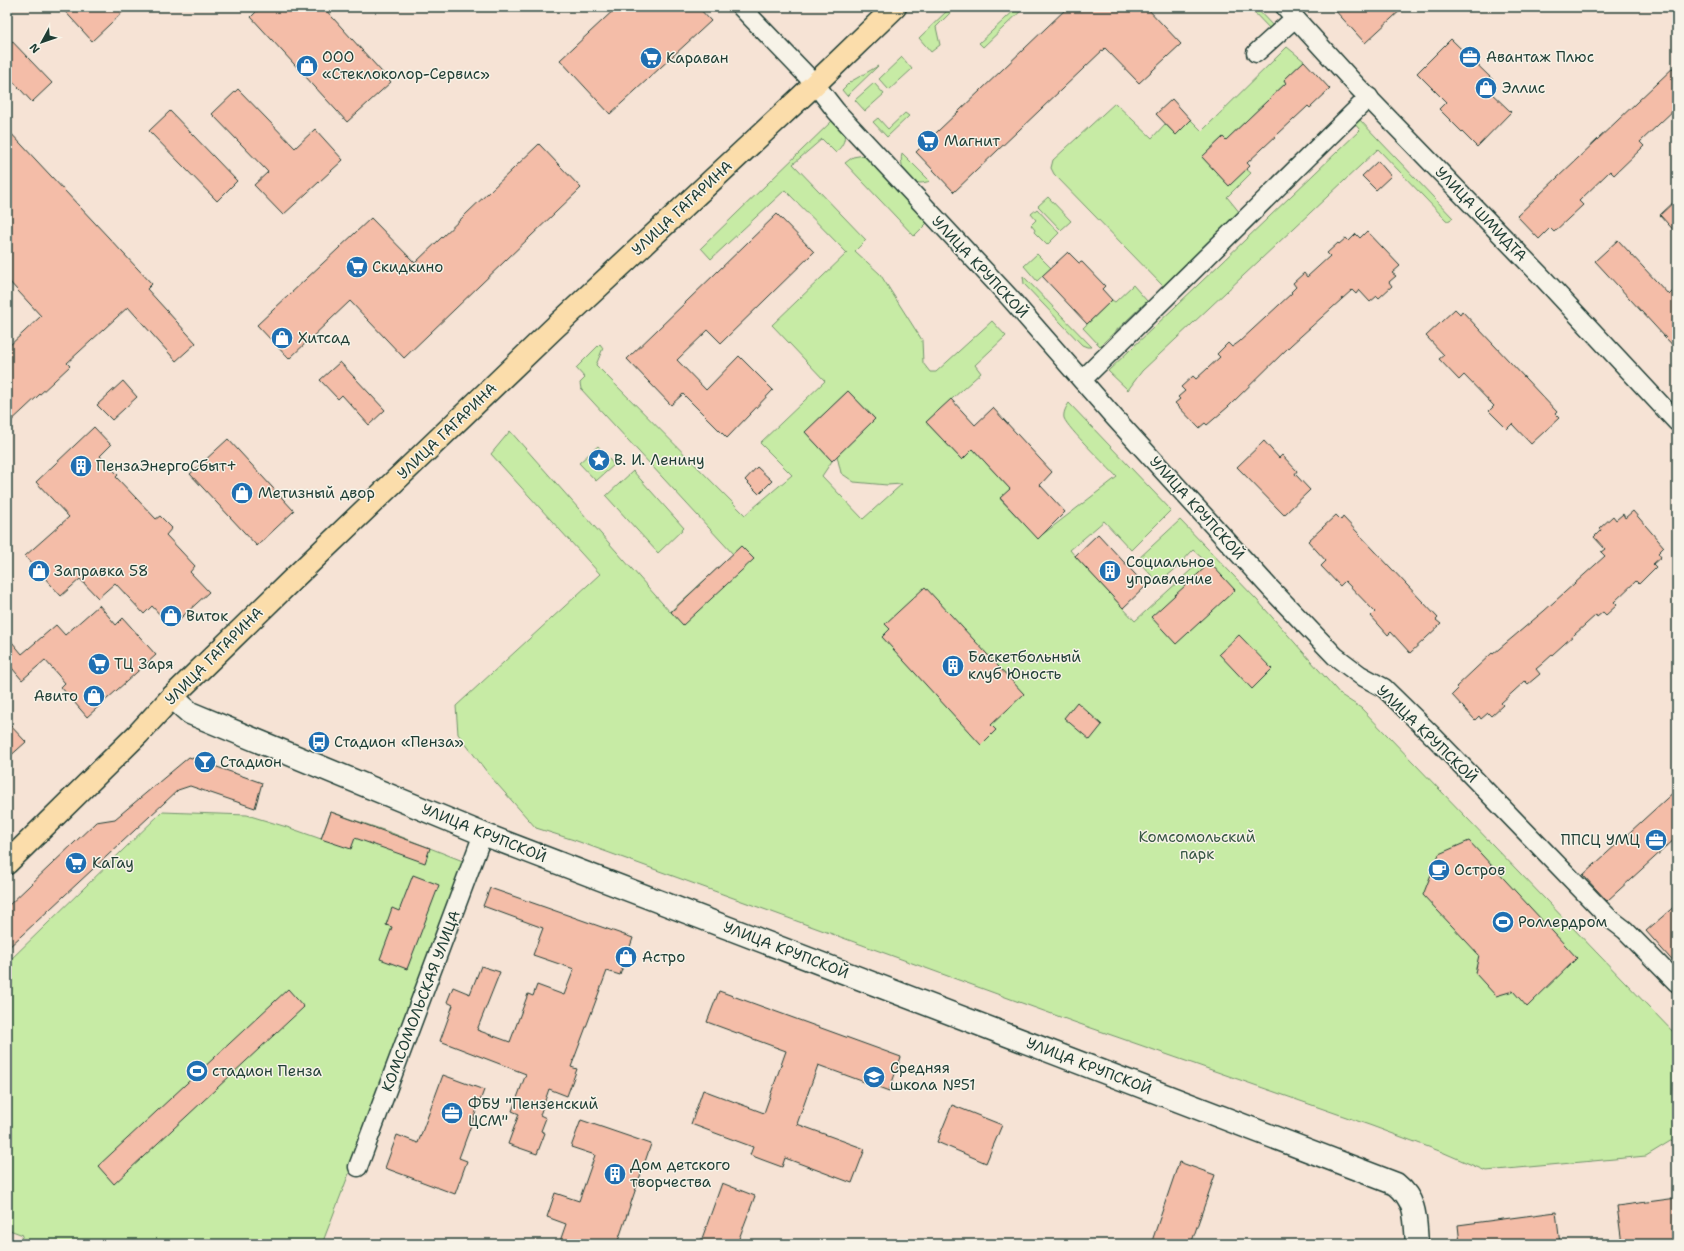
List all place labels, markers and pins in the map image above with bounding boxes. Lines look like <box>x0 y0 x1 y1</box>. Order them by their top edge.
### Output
office icon: Авантаж Плюс <box>1457 44 1483 70</box>
supermarket icon: Караван <box>638 45 664 71</box>
place label: ООО «Стеклоколор-Сервис» <box>322 47 490 84</box>
place label: Авантаж Плюс <box>1486 47 1594 67</box>
place label: Караван <box>666 48 729 68</box>
shop icon: ООО «Стеклоколор-Сервис» <box>294 53 320 79</box>
shop icon: Эллис <box>1473 75 1499 101</box>
place label: Эллис <box>1502 78 1545 98</box>
supermarket icon: Магнит <box>915 128 941 154</box>
place label: Магнит <box>944 131 1000 151</box>
supermarket icon: Скидкино <box>344 254 370 280</box>
place label: Скидкино <box>372 257 443 277</box>
shop icon: Хитсад <box>269 325 295 351</box>
place label: Хитсад <box>298 328 351 348</box>
place icon: В. И. Ленину <box>586 447 612 473</box>
place label: В. И. Ленину <box>614 450 705 470</box>
building icon: ПензаЭнергоСбыт+ <box>68 453 94 479</box>
place label: ПензаЭнергоСбыт+ <box>96 456 237 476</box>
shop icon: Метизный двор <box>229 480 255 506</box>
place label: Метизный двор <box>258 483 375 503</box>
place label: Социальное управление <box>1126 552 1215 589</box>
shop icon: Заправка 58 <box>26 558 52 584</box>
building icon: Социальное управление <box>1097 558 1123 584</box>
place label: Заправка 58 <box>54 561 148 581</box>
shop icon: Виток <box>158 603 184 629</box>
place label: Виток <box>186 606 228 626</box>
place label: Баскетбольный клуб Юность <box>968 647 1081 684</box>
supermarket icon: ТЦ Заря <box>86 651 112 677</box>
building icon: Баскетбольный клуб Юность <box>940 653 966 679</box>
place label: ТЦ Заря <box>114 654 174 674</box>
shop icon: Авито <box>81 683 107 709</box>
place label: Авито <box>34 686 78 706</box>
bus stop icon: Стадион «Пенза» <box>306 729 332 755</box>
place label: Стадион «Пенза» <box>334 732 464 752</box>
bar icon: Стадион <box>192 749 218 775</box>
place label: Стадион <box>220 752 282 772</box>
office icon: ППСЦ УМЦ <box>1643 827 1669 853</box>
place label: ППСЦ УМЦ <box>1561 830 1640 850</box>
supermarket icon: КаГау <box>63 850 89 876</box>
place label: КаГау <box>92 853 134 873</box>
cafe icon: Остров <box>1426 857 1452 883</box>
place label: Остров <box>1454 860 1505 880</box>
sports icon: Роллердром <box>1490 909 1516 935</box>
place label: Роллердром <box>1518 912 1607 932</box>
shop icon: Астро <box>613 944 639 970</box>
place label: Астро <box>642 947 685 967</box>
sports icon: стадион Пенза <box>184 1058 210 1084</box>
place label: Средняя школа №51 <box>890 1058 976 1095</box>
place label: стадион Пенза <box>212 1061 322 1081</box>
school or university icon: Средняя школа №51 <box>861 1064 887 1090</box>
place label: ФБУ "Пензенский ЦСМ" <box>468 1094 599 1131</box>
office icon: ФБУ "Пензенский ЦСМ" <box>439 1100 465 1126</box>
place label: Дом детского творчества <box>630 1155 730 1192</box>
building icon: Дом детского творчества <box>602 1161 628 1187</box>

